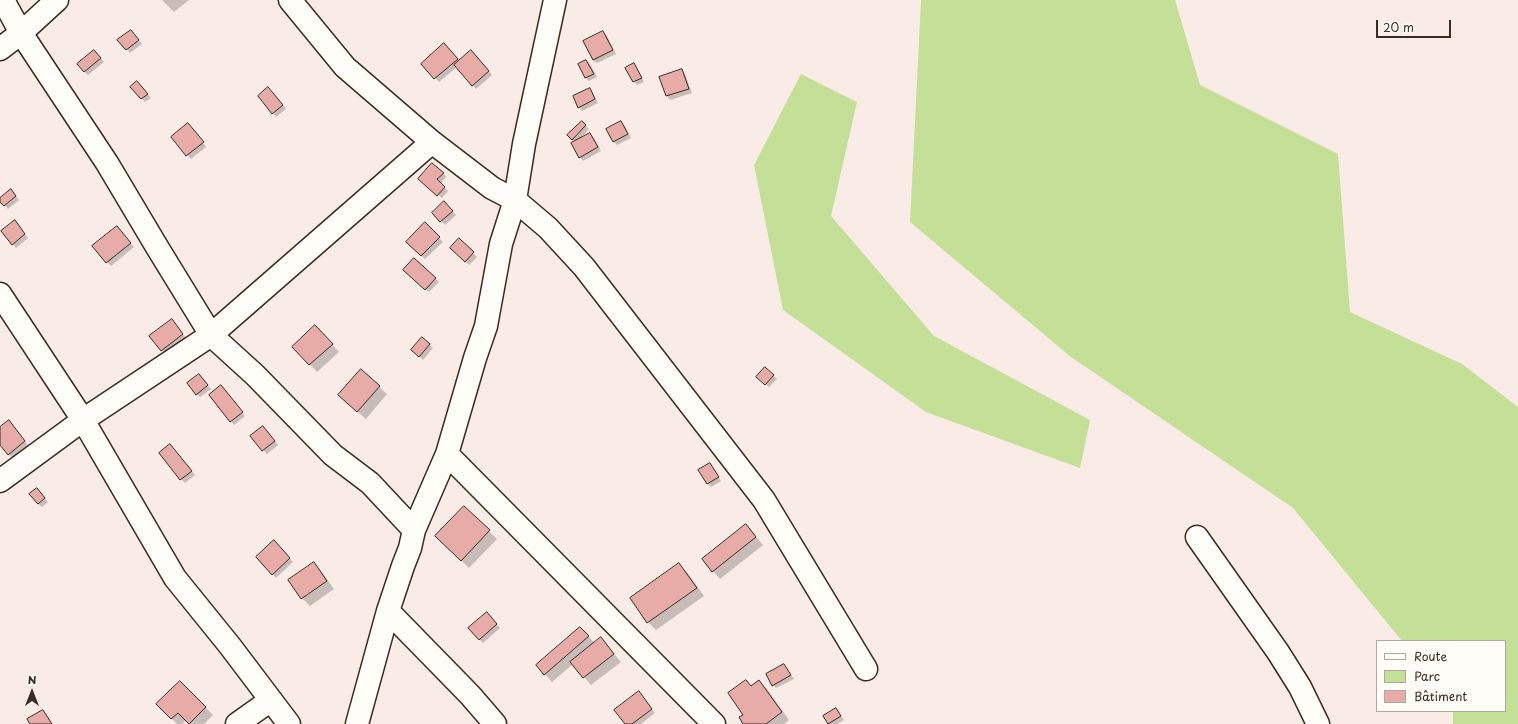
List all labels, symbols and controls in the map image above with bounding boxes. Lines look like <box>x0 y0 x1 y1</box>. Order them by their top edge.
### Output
scale bar <box>1378 12 1453 38</box>
text: 20 m <box>1383 18 1414 36</box>
legend <box>1376 640 1506 712</box>
text: Route <box>1414 647 1447 665</box>
text: Parc <box>1414 667 1440 685</box>
text: N <box>28 671 36 688</box>
north arrow <box>12 672 52 712</box>
text: Bâtiment <box>1414 687 1467 705</box>

